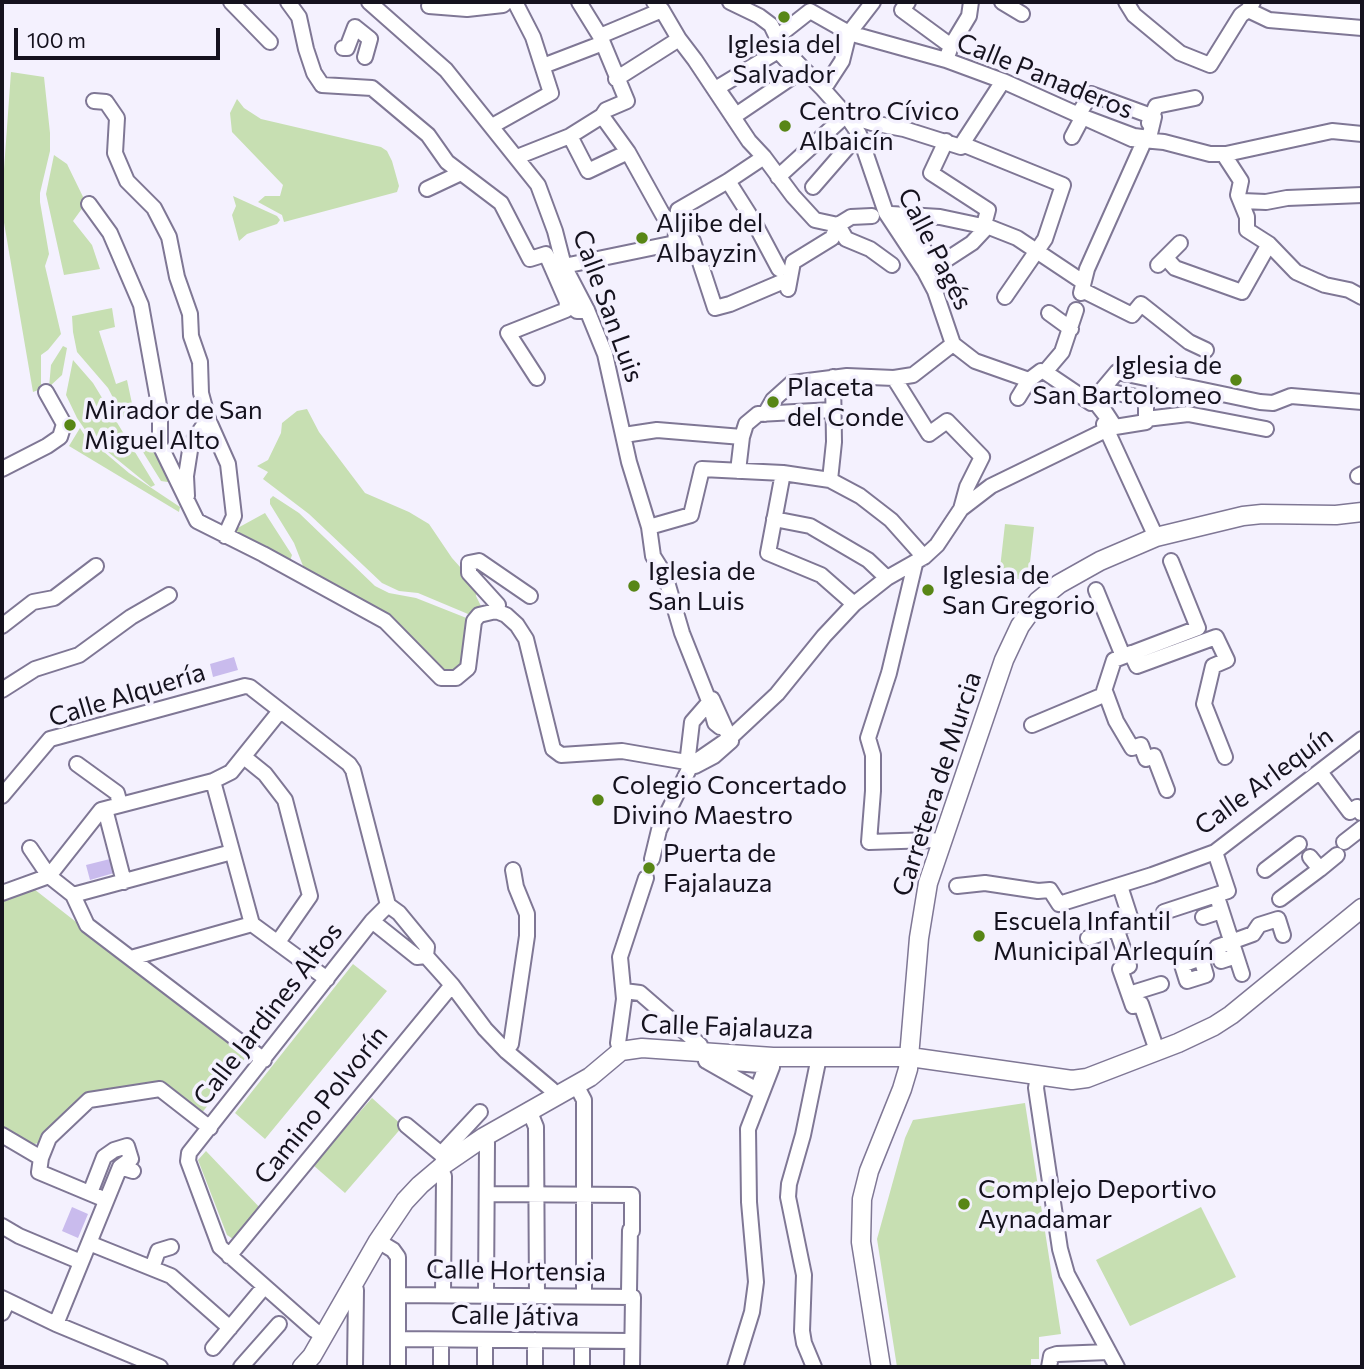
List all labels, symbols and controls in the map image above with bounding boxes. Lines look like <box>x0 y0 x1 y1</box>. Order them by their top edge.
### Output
marker: Iglesia del Salvador <box>776 9 792 25</box>
scale bar <box>18 14 224 58</box>
street label: Calle Panaderos <box>952 26 1138 126</box>
text: 100 m <box>27 27 86 52</box>
place label: Iglesia del Salvador <box>727 28 841 90</box>
place label: Centro Cívico Albaicín <box>799 95 959 156</box>
marker: Centro Cívico Albaicín <box>777 118 793 134</box>
street label: Calle Pagés <box>891 183 979 315</box>
place label: Aljibe del Albayzin <box>656 207 763 268</box>
street label: Calle San Luis <box>566 226 650 386</box>
marker: Aljibe del Albayzin <box>634 230 650 246</box>
place label: Iglesia de San Bartolomeo <box>1032 349 1222 410</box>
place label: Placeta del Conde <box>787 371 904 432</box>
marker: Iglesia de San Bartolomeo <box>1228 372 1244 388</box>
place label: Mirador de San Miguel Alto <box>84 394 263 456</box>
marker: Placeta del Conde <box>765 394 781 410</box>
marker: Mirador de San Miguel Alto <box>62 417 78 433</box>
place label: Iglesia de San Luis <box>648 555 755 616</box>
place label: Iglesia de San Gregorio <box>942 559 1095 620</box>
marker: Iglesia de San Luis <box>626 578 642 594</box>
marker: Iglesia de San Gregorio <box>920 582 936 598</box>
street label: Calle Alquería <box>45 656 209 734</box>
street label: Carretera de Murcia <box>886 668 988 900</box>
street label: Calle Arlequín <box>1189 720 1339 842</box>
place label: Colegio Concertado Divino Maestro <box>612 769 847 830</box>
marker: Colegio Concertado Divino Maestro <box>590 792 606 808</box>
place label: Puerta de Fajalauza <box>663 837 776 898</box>
marker: Puerta de Fajalauza <box>641 860 657 876</box>
place label: Escuela Infantil Municipal Arlequín <box>993 905 1214 967</box>
street label: Calle Jardines Altos <box>187 916 349 1112</box>
marker: Escuela Infantil Municipal Arlequín <box>971 928 987 944</box>
street label: Calle Fajalauza <box>640 1008 814 1046</box>
street label: Camino Polvorín <box>248 1020 394 1190</box>
place label: Complejo Deportivo Aynadamar <box>978 1173 1217 1234</box>
marker: Complejo Deportivo Aynadamar <box>956 1196 972 1212</box>
street label: Calle Hortensia <box>426 1254 606 1288</box>
street label: Calle Játiva <box>451 1299 579 1333</box>

